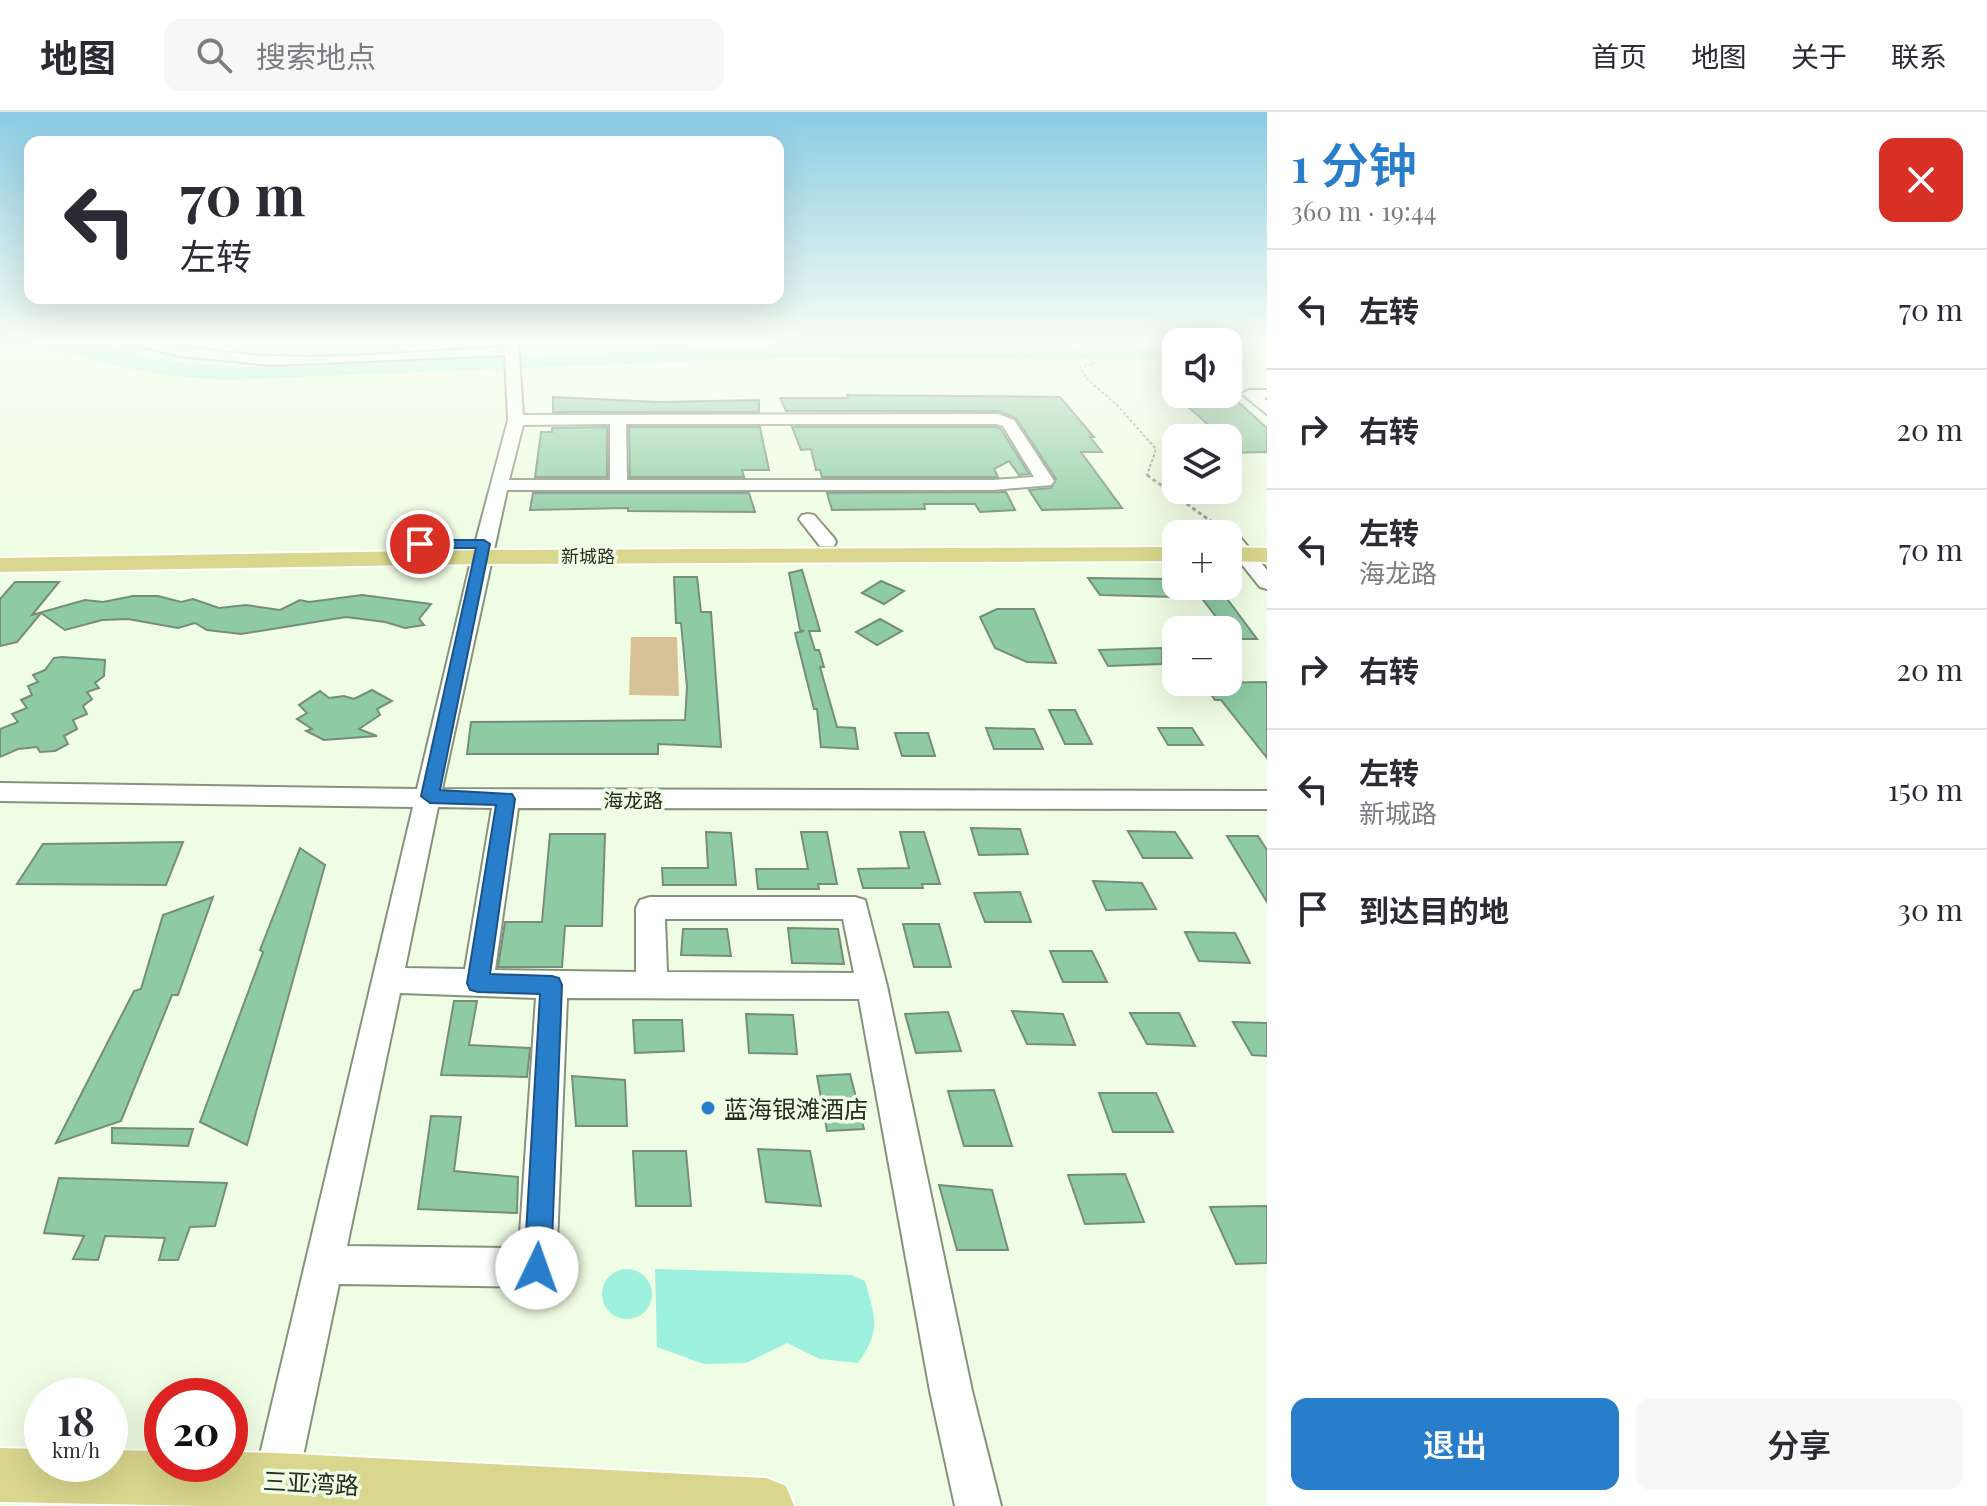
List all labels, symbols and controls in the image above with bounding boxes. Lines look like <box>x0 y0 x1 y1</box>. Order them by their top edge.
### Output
search box <box>164 19 724 91</box>
text: 地图 <box>40 31 116 82</box>
icon: search <box>192 33 236 77</box>
text: 搜索地点 <box>256 36 376 76</box>
text: 首页 <box>1591 37 1647 74</box>
text: 地图 <box>1691 37 1747 74</box>
text: 关于 <box>1791 37 1847 74</box>
text: 联系 <box>1891 37 1947 74</box>
text: 1 分钟 <box>1291 131 1417 195</box>
button: close <box>1879 138 1963 222</box>
text: 70 m <box>180 156 305 231</box>
icon: left <box>48 168 152 272</box>
text: 360 m · 19:44 <box>1291 193 1437 228</box>
text: 左转 <box>180 231 252 279</box>
icon: left <box>1291 287 1335 331</box>
text: 70 m <box>1899 289 1963 329</box>
text: 左转 <box>1359 290 1419 330</box>
map controls <box>1162 328 1242 696</box>
button: sound <box>1162 328 1242 408</box>
icon: right <box>1291 407 1335 451</box>
text: 20 m <box>1897 409 1963 449</box>
text: 右转 <box>1359 410 1419 450</box>
button: layers <box>1162 424 1242 504</box>
pin <box>386 510 454 578</box>
text: 左转 <box>1359 512 1419 552</box>
button: + <box>1162 520 1242 600</box>
icon: arrive <box>398 522 442 566</box>
icon: left <box>1291 527 1335 571</box>
text: 70 m <box>1899 529 1963 569</box>
street label: 新城路 <box>561 544 615 568</box>
text: 海龙路 <box>1359 555 1437 590</box>
button: − <box>1162 616 1242 696</box>
icon: right <box>1291 647 1335 691</box>
text: 20 m <box>1897 649 1963 689</box>
text: 右转 <box>1359 650 1419 690</box>
text: 左转 <box>1359 752 1419 792</box>
icon: left <box>1291 767 1335 811</box>
text: 150 m <box>1888 769 1963 809</box>
street label: 海龙路 <box>603 786 663 813</box>
text: 新城路 <box>1359 795 1437 830</box>
icon: arrive <box>1291 887 1335 931</box>
text: 30 m <box>1897 889 1963 929</box>
text: 到达目的地 <box>1359 890 1509 930</box>
place label: 蓝海银滩酒店 <box>724 1092 868 1124</box>
marker: 蓝海银滩酒店 <box>699 1099 717 1117</box>
position arrow <box>495 1226 579 1310</box>
speed limit sign: 20 <box>144 1378 248 1482</box>
text: 18 <box>57 1393 95 1446</box>
button: 退出 <box>1291 1398 1619 1490</box>
button: 分享 <box>1635 1398 1963 1490</box>
text: km/h <box>52 1436 100 1463</box>
street label: 三亚湾路 <box>262 1464 360 1500</box>

